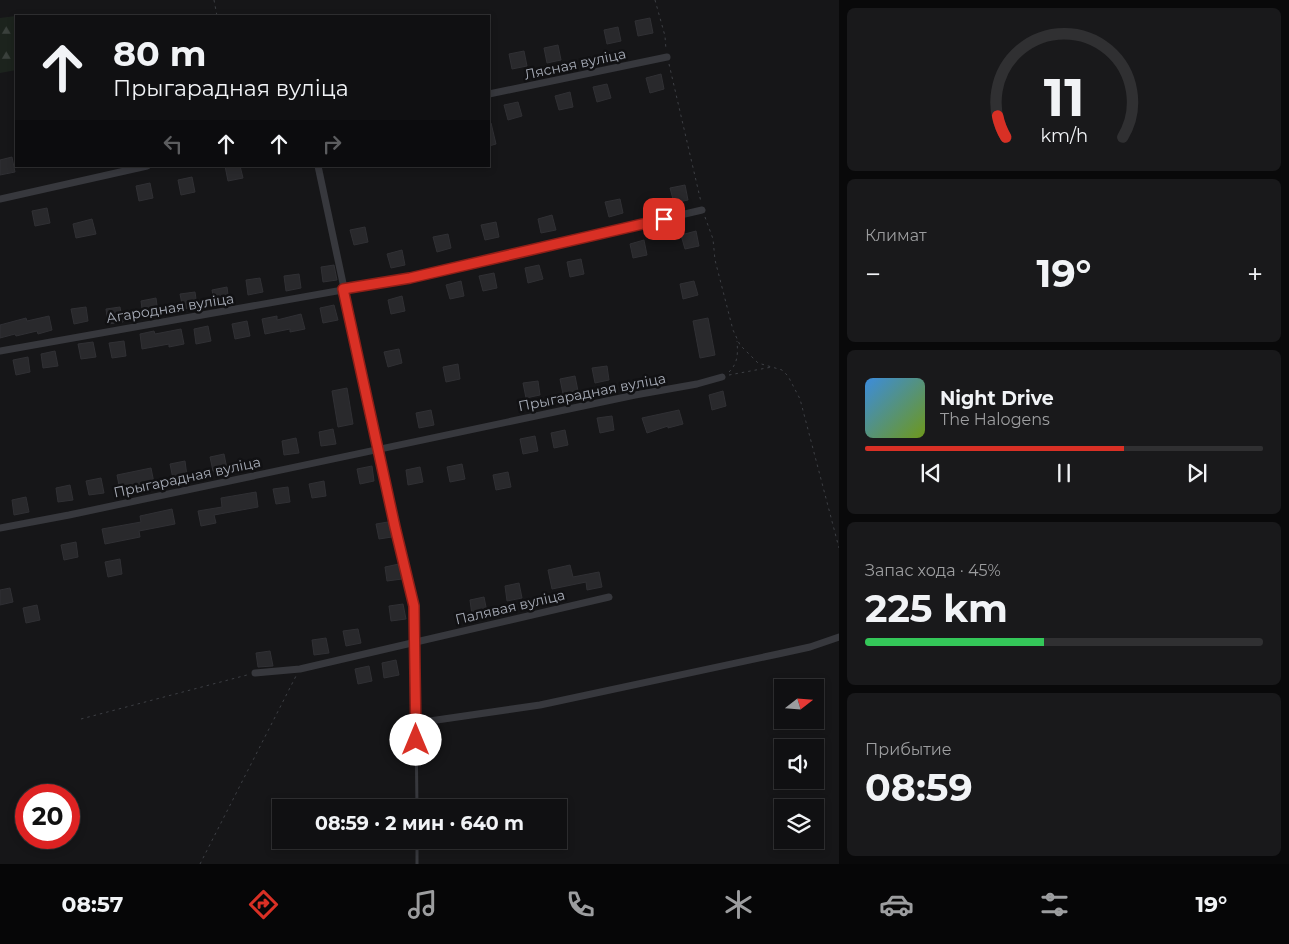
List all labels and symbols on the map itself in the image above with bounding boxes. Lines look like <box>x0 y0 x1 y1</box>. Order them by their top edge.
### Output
street label: Лясная вуліца <box>522 44 628 84</box>
pin <box>643 198 685 240</box>
street label: Агародная вуліца <box>105 289 235 327</box>
street label: Прыгарадная вуліца <box>517 369 667 415</box>
street label: Прыгарадная вуліца <box>112 453 262 501</box>
street label: Палявая вуліца <box>453 586 567 628</box>
north arrow <box>774 679 824 729</box>
position arrow <box>389 713 441 765</box>
speed limit sign: 20 <box>15 784 80 849</box>

